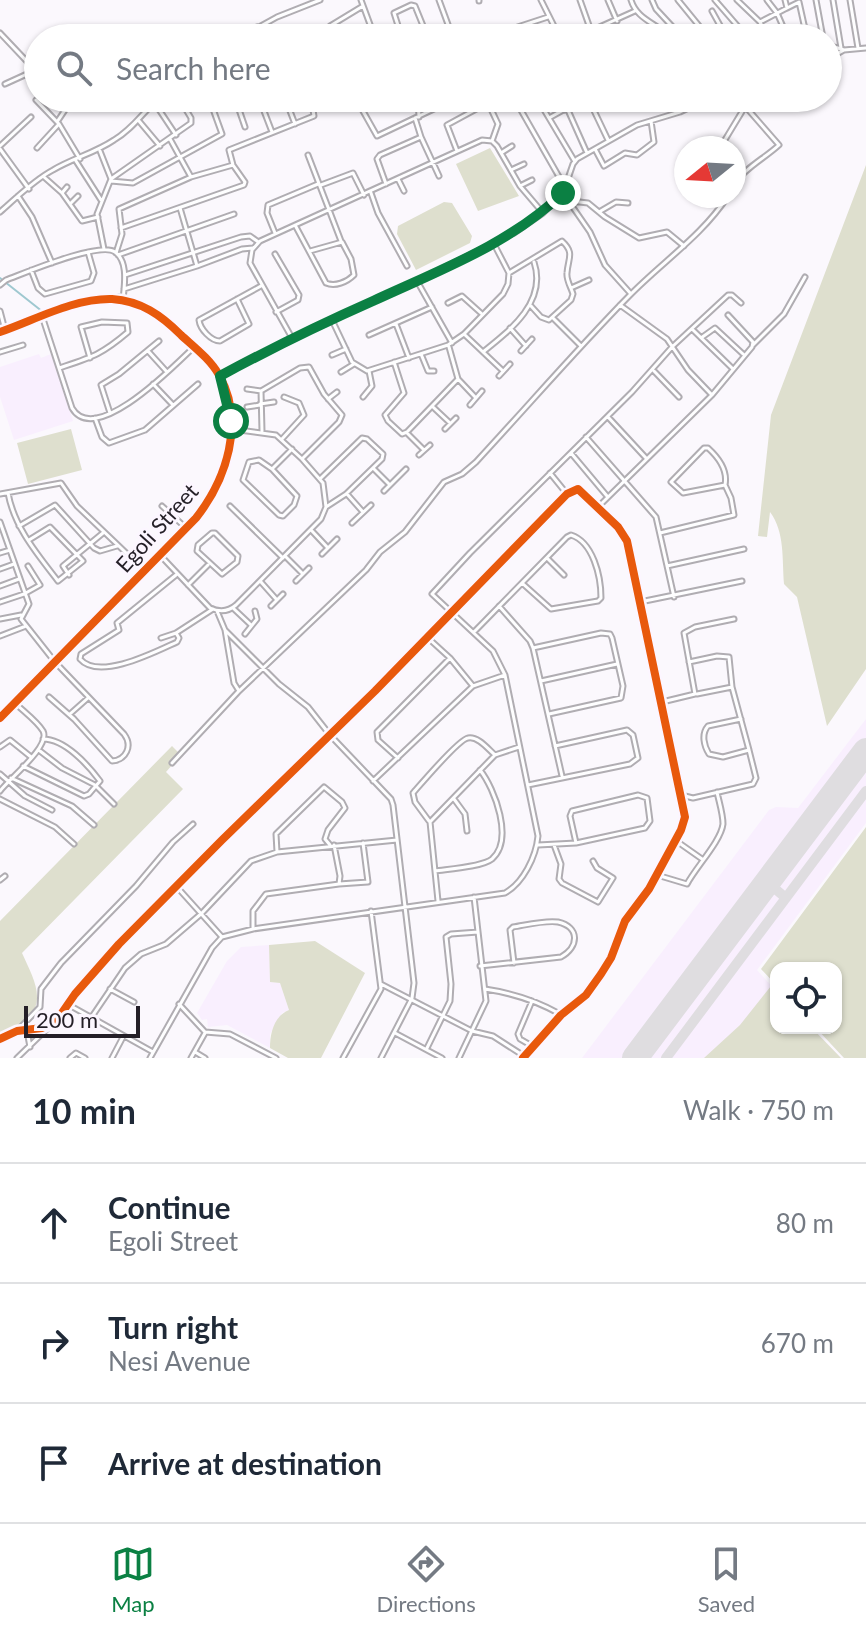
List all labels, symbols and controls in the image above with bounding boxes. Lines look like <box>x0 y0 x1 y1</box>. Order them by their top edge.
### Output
search box <box>24 24 842 112</box>
icon: search <box>52 46 96 90</box>
text: Search here <box>116 50 271 86</box>
north arrow <box>674 136 746 208</box>
route end <box>545 175 581 211</box>
route start <box>213 403 249 439</box>
street label: Egoli Street <box>110 478 204 578</box>
map controls <box>770 962 842 1034</box>
button: locate <box>770 962 842 1034</box>
scale bar <box>24 1002 140 1038</box>
text: 200 m <box>36 1006 98 1033</box>
text: 10 min <box>32 1090 136 1131</box>
text: Walk · 750 m <box>683 1094 834 1126</box>
text: Continue <box>108 1189 231 1225</box>
icon: ahead <box>32 1201 76 1245</box>
text: 80 m <box>776 1207 834 1239</box>
text: Egoli Street <box>108 1225 238 1257</box>
text: Turn right <box>108 1309 238 1345</box>
icon: right <box>32 1321 76 1365</box>
text: 670 m <box>761 1327 834 1359</box>
text: Nesi Avenue <box>108 1345 251 1377</box>
icon: arrive <box>32 1441 76 1485</box>
text: Arrive at destination <box>108 1445 382 1481</box>
tab: Map <box>111 1542 155 1617</box>
tab: Directions <box>377 1542 476 1617</box>
tab: Saved <box>698 1542 755 1617</box>

